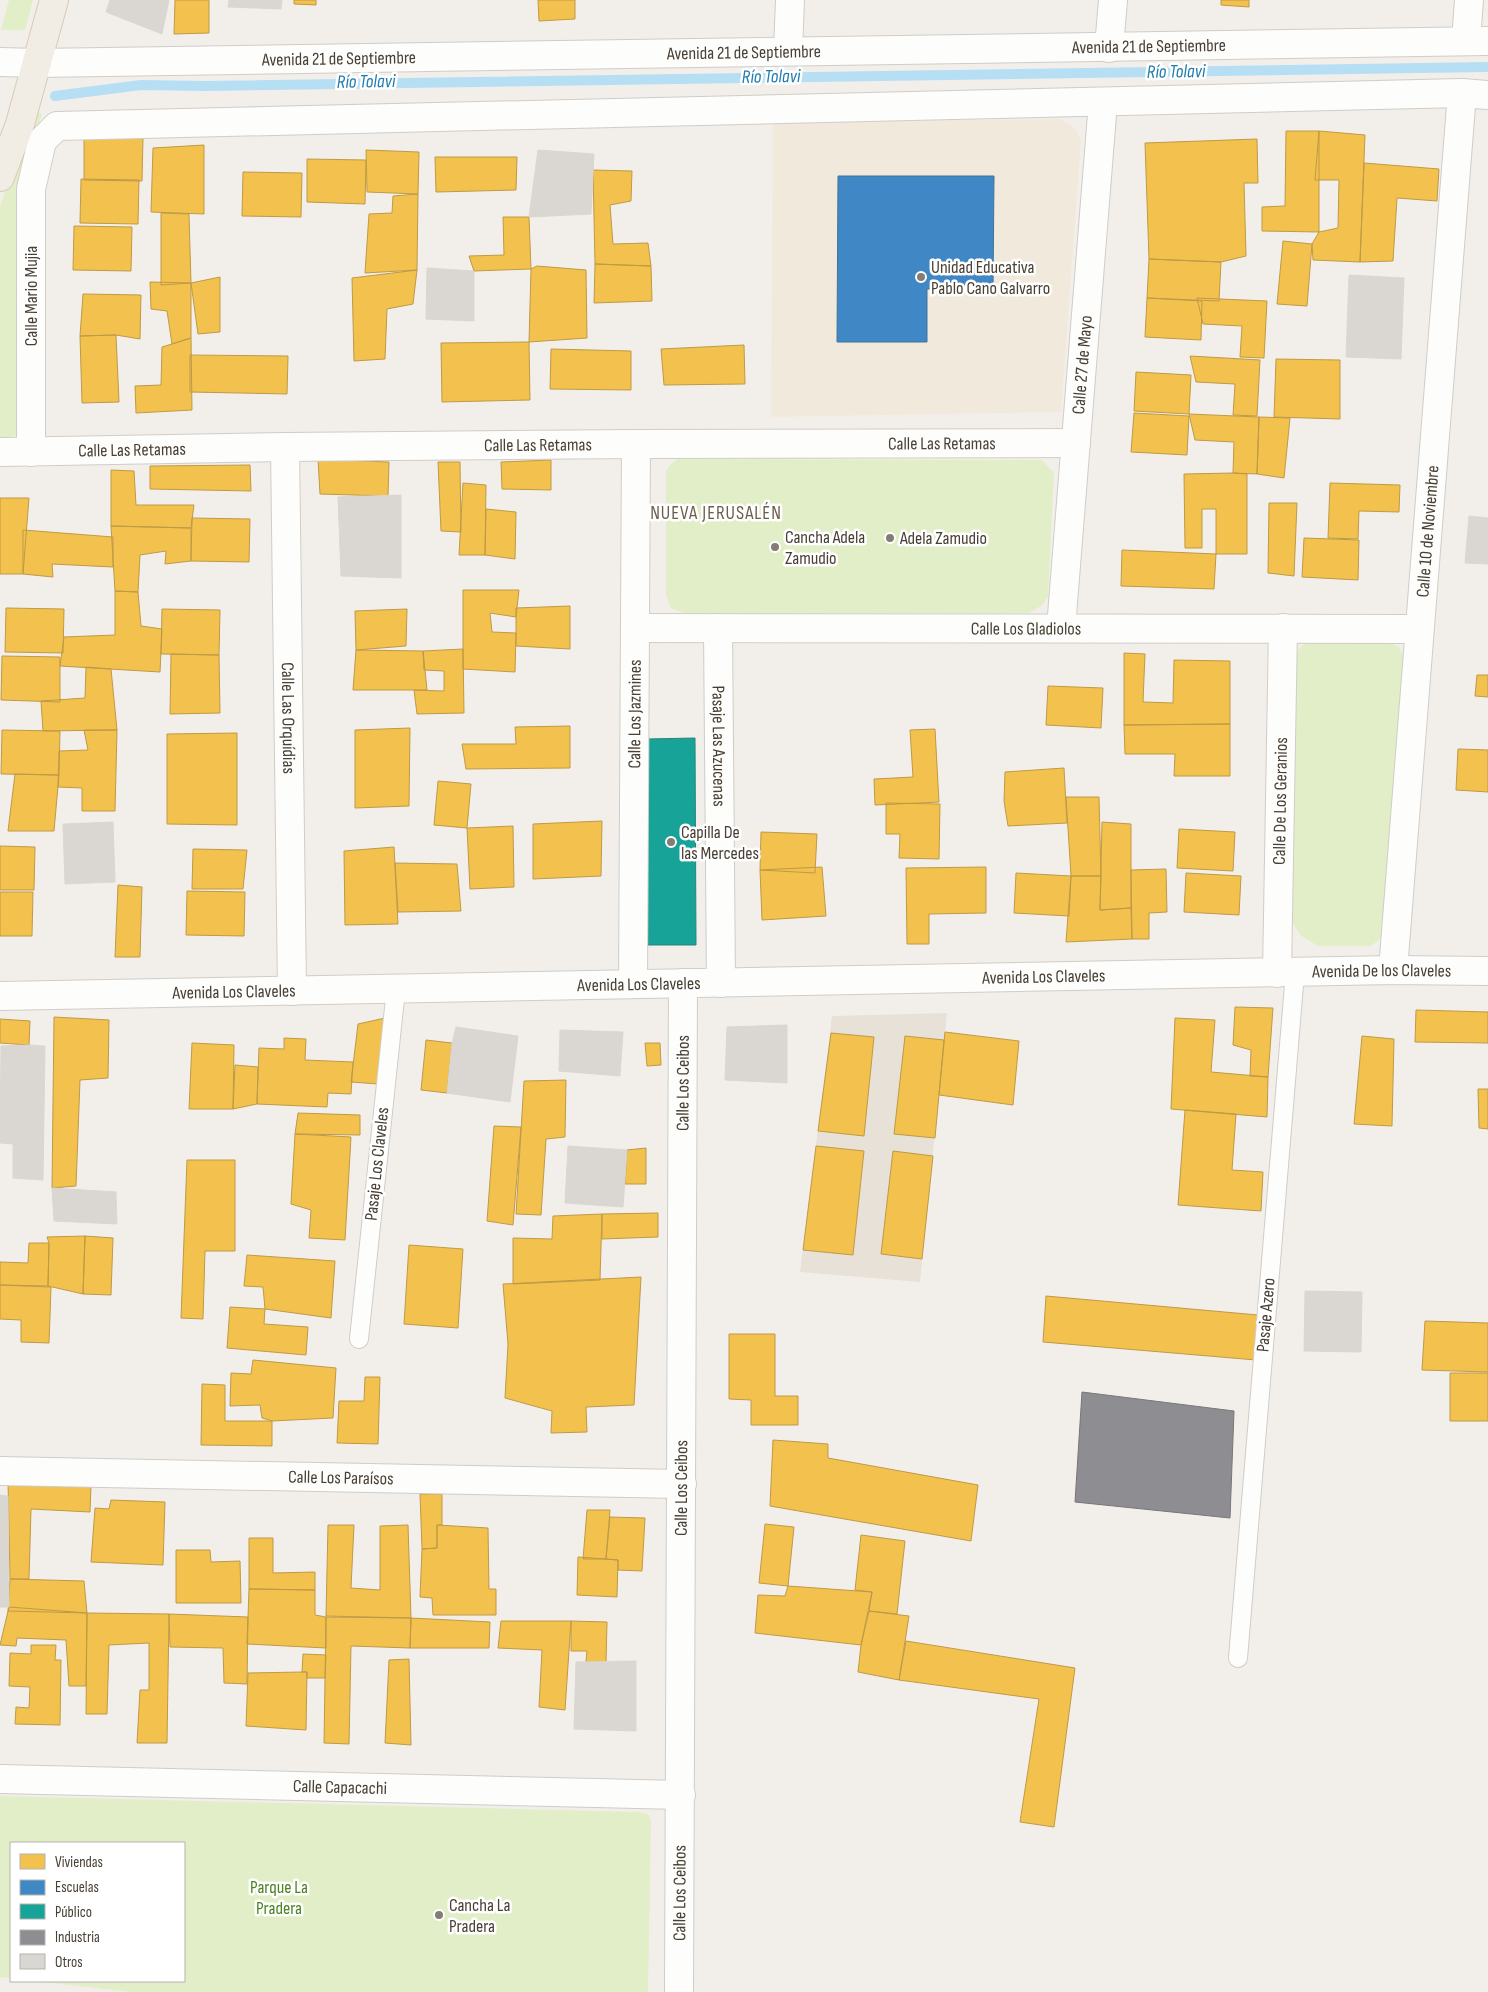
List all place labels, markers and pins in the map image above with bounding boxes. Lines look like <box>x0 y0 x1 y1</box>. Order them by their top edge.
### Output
place label: Unidad Educativa Pablo Cano Galvarro <box>931 257 1050 299</box>
marker: Unidad Educativa Pablo Cano Galvarro <box>915 271 927 283</box>
place label: Cancha Adela Zamudio <box>785 527 865 569</box>
place label: Adela Zamudio <box>899 528 987 549</box>
marker: Adela Zamudio <box>884 532 896 544</box>
marker: Cancha Adela Zamudio <box>769 541 781 553</box>
place label: Capilla De las Mercedes <box>681 822 759 864</box>
marker: Capilla De las Mercedes <box>665 836 677 848</box>
place label: Cancha La Pradera <box>449 1895 510 1937</box>
marker: Cancha La Pradera <box>433 1909 445 1921</box>

